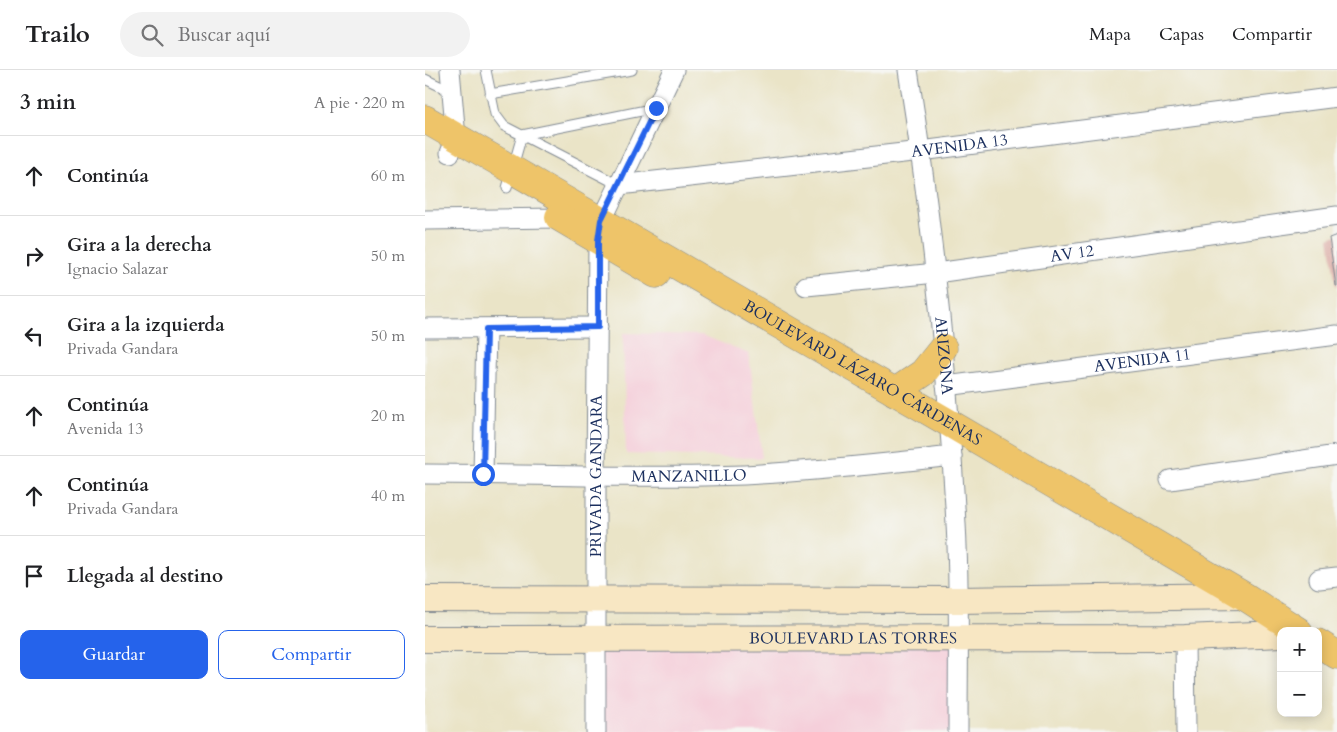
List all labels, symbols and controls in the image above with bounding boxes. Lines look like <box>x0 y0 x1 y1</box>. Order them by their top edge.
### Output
search box <box>120 12 470 57</box>
text: Trailo <box>25 18 90 51</box>
icon: search <box>138 21 166 49</box>
text: Buscar aquí <box>178 22 270 48</box>
text: Mapa <box>1089 22 1131 47</box>
text: Capas <box>1159 22 1204 47</box>
text: Compartir <box>1232 22 1312 47</box>
text: 3 min <box>20 88 76 117</box>
text: A pie · 220 m <box>314 92 405 114</box>
route end <box>645 97 668 120</box>
street label: AVENIDA 13 <box>910 129 1009 163</box>
icon: ahead <box>20 162 48 190</box>
text: Continúa <box>67 163 149 189</box>
text: 60 m <box>371 165 405 187</box>
text: Gira a la derecha <box>67 232 212 258</box>
street label: AV 12 <box>1049 240 1095 268</box>
icon: right <box>20 242 48 270</box>
text: 50 m <box>371 245 405 267</box>
text: Ignacio Salazar <box>67 258 168 280</box>
street label: BOULEVARD LÁZARO CÁRDENAS <box>739 295 986 451</box>
text: Gira a la izquierda <box>67 312 225 338</box>
street label: ARIZONA <box>929 316 958 396</box>
icon: left <box>20 322 48 350</box>
text: 50 m <box>371 325 405 347</box>
text: Privada Gandara <box>67 338 178 360</box>
street label: AVENIDA 11 <box>1093 343 1192 378</box>
text: Continúa <box>67 392 149 418</box>
street label: PRIVADA GANDARA <box>585 394 608 557</box>
icon: ahead <box>20 402 48 430</box>
text: 20 m <box>371 405 405 427</box>
text: Avenida 13 <box>67 418 143 440</box>
route start <box>472 463 495 486</box>
street label: MANZANILLO <box>631 464 747 488</box>
text: Continúa <box>67 472 149 498</box>
icon: ahead <box>20 482 48 510</box>
text: 40 m <box>371 485 405 507</box>
text: Privada Gandara <box>67 498 178 520</box>
icon: arrive <box>20 562 48 590</box>
text: Llegada al destino <box>67 563 223 589</box>
street label: BOULEVARD LAS TORRES <box>749 627 957 650</box>
map controls <box>1277 627 1322 717</box>
button: + <box>1277 627 1322 672</box>
button: Guardar <box>20 630 208 679</box>
button: Compartir <box>218 630 405 679</box>
button: − <box>1277 672 1322 717</box>

